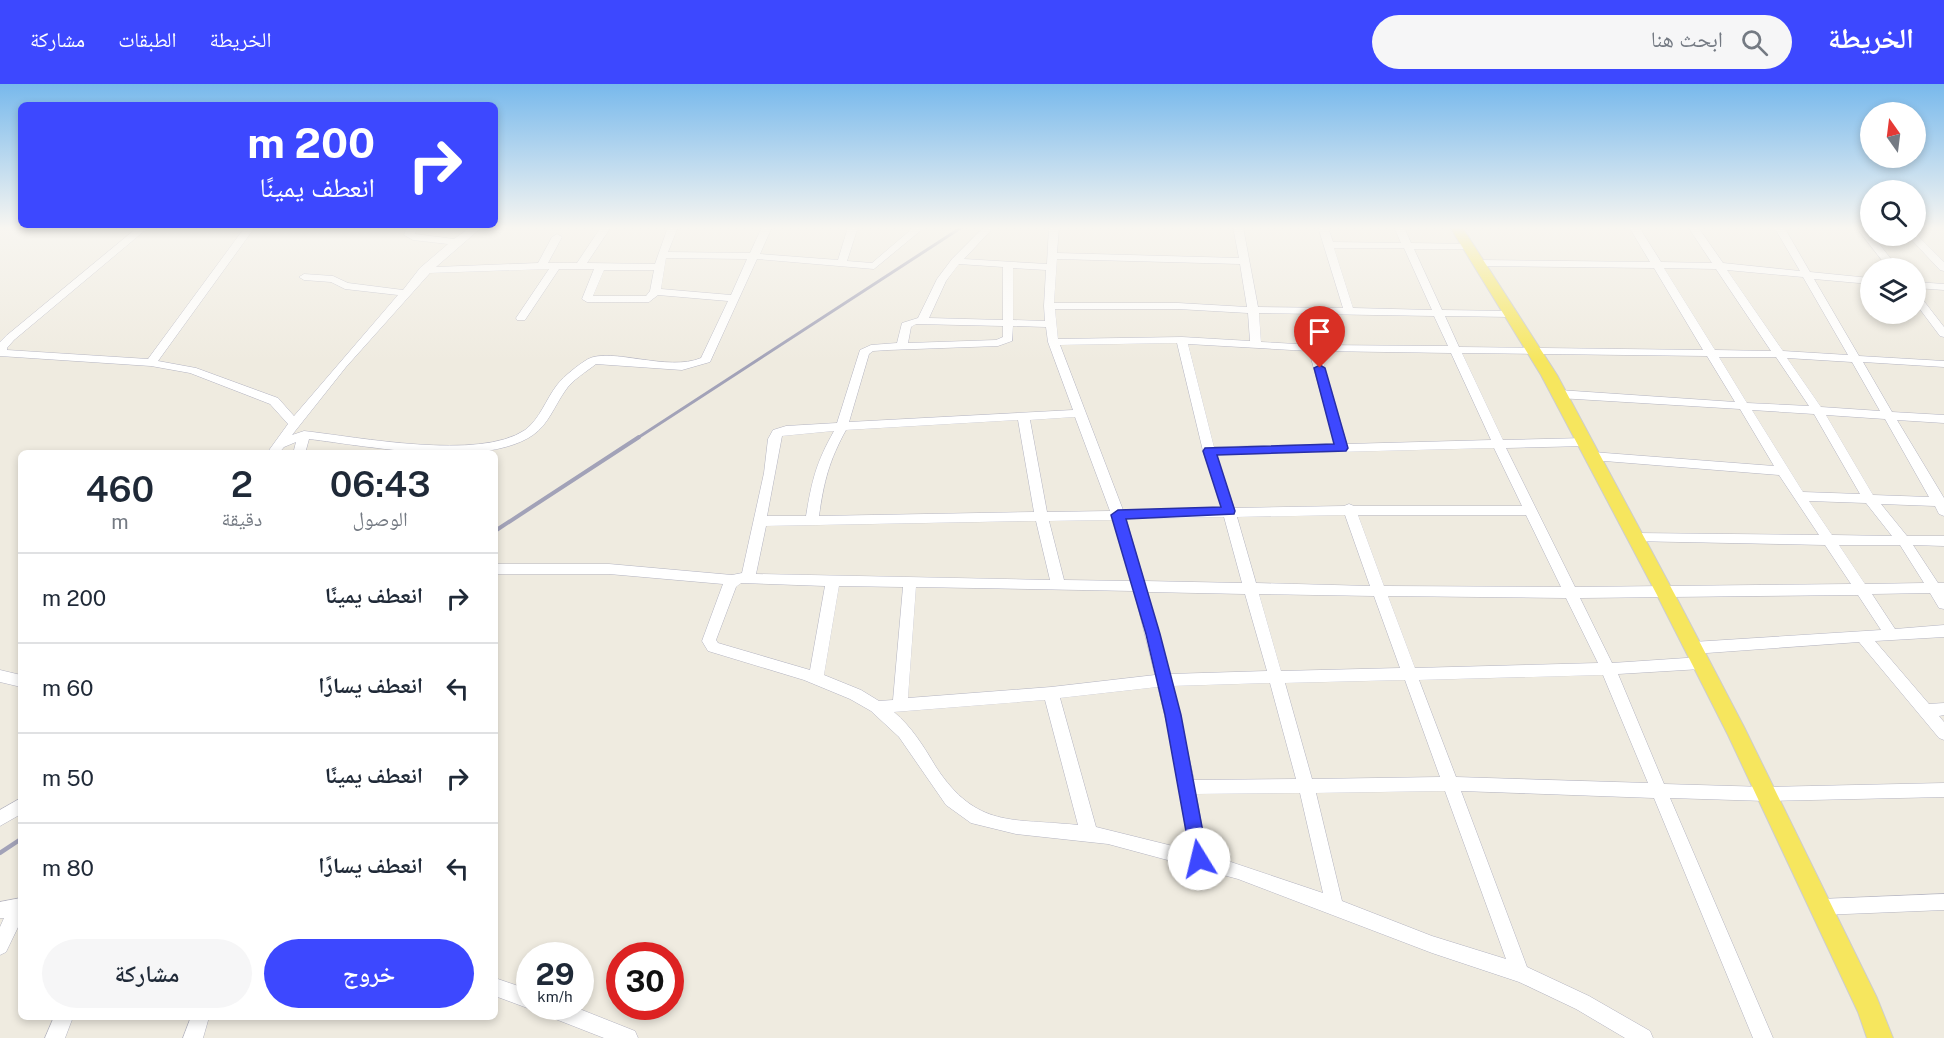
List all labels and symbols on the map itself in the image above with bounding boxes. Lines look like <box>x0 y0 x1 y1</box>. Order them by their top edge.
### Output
north arrow <box>1860 102 1926 168</box>
pin <box>1294 306 1345 368</box>
position arrow <box>1167 827 1231 891</box>
speed limit sign: 30 <box>606 942 684 1020</box>

